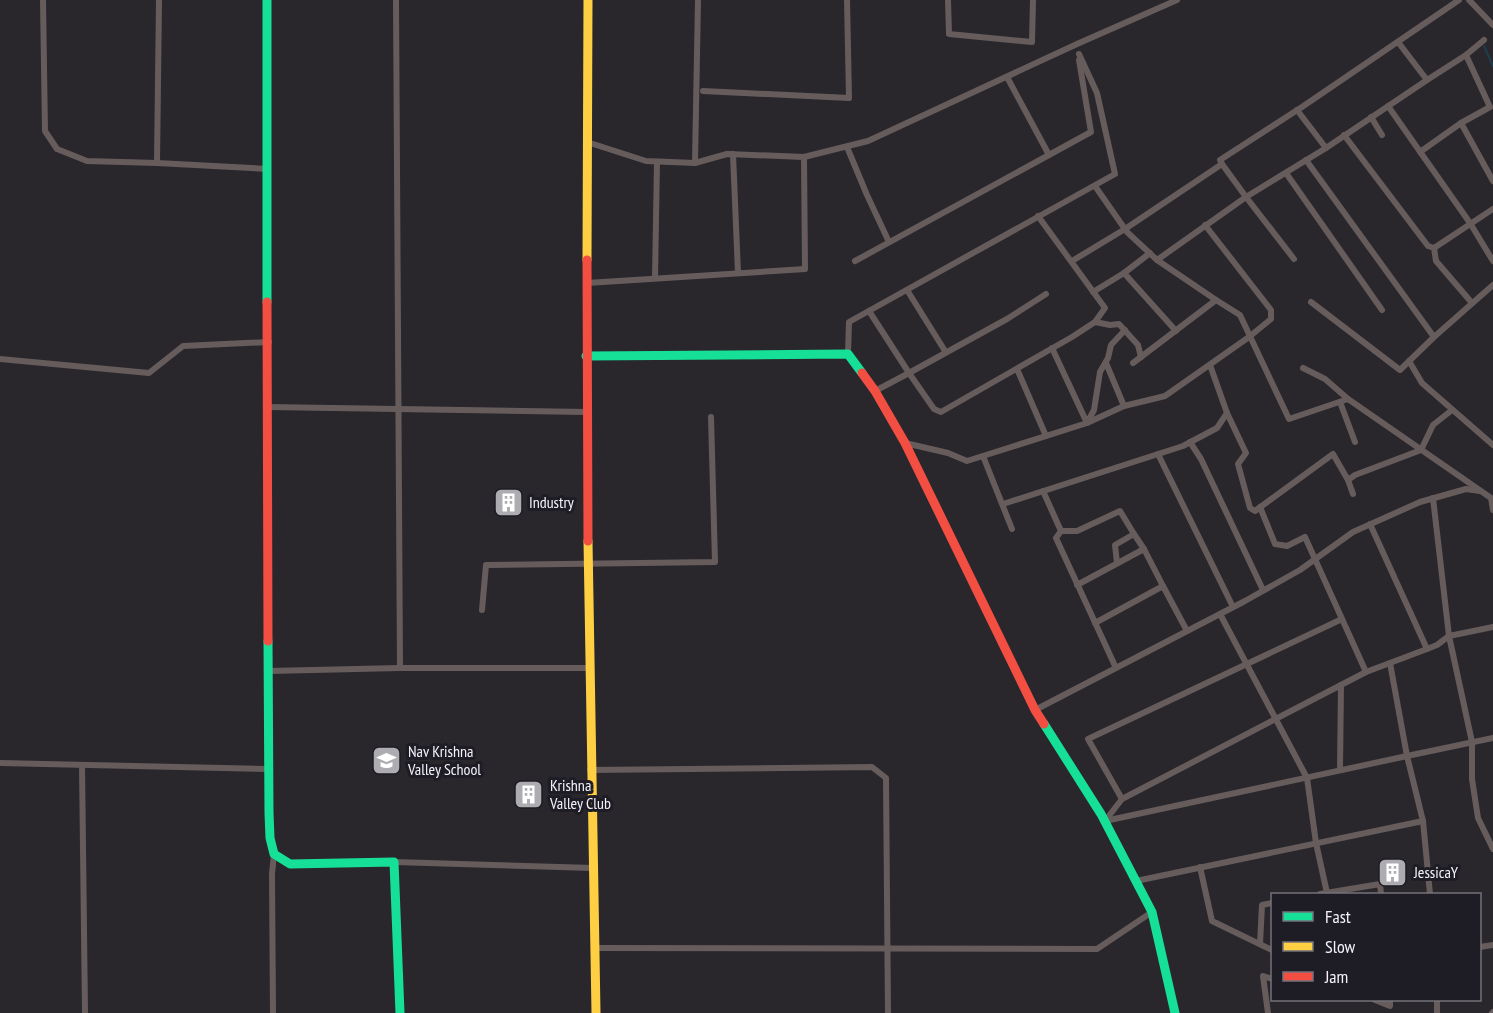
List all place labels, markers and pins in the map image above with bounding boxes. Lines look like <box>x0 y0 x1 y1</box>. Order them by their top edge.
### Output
building icon: Industry <box>492 486 524 518</box>
place label: Industry <box>529 492 574 512</box>
place label: Nav Krishna Valley School <box>407 741 481 779</box>
school or university icon: Nav Krishna Valley School <box>371 744 403 776</box>
place label: Krishna Valley Club <box>549 775 611 813</box>
building icon: Krishna Valley Club <box>513 778 545 810</box>
building icon: JessicaY <box>1377 856 1409 888</box>
place label: JessicaY <box>1413 862 1459 882</box>

